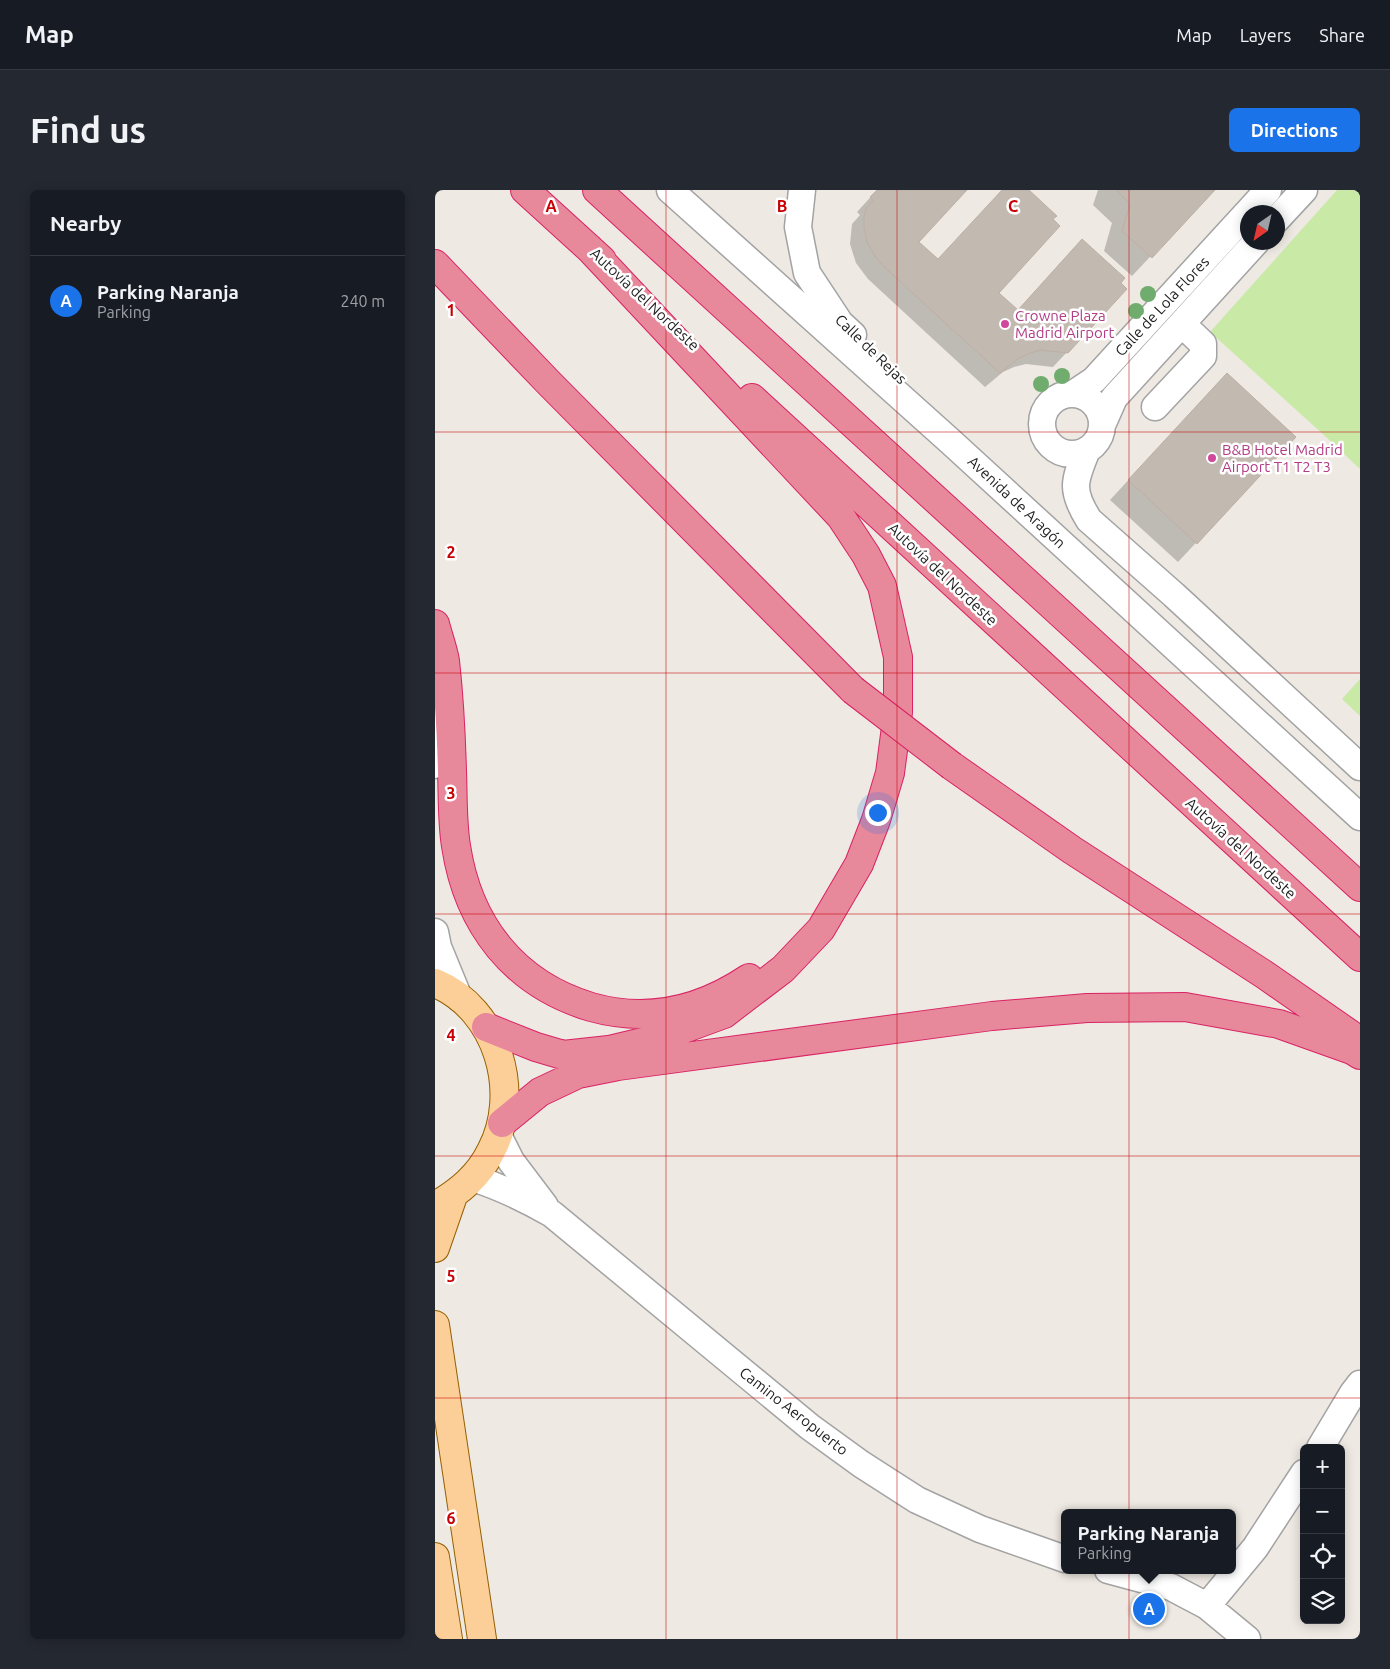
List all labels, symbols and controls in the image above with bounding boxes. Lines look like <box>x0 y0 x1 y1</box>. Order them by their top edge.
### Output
text: Map <box>25 21 74 48</box>
text: Map <box>1176 25 1212 45</box>
text: Layers <box>1240 25 1291 45</box>
text: Share <box>1319 25 1365 45</box>
button: Directions <box>1229 108 1360 152</box>
text: Find us <box>30 110 146 150</box>
text: A <box>545 197 557 215</box>
text: B <box>777 197 787 215</box>
text: C <box>1008 197 1018 215</box>
north arrow <box>1240 205 1285 250</box>
text: Nearby <box>50 211 121 235</box>
street label: Autovía del Nordeste <box>587 244 703 354</box>
street label: Calle de Lola Flores <box>1112 253 1212 359</box>
text: Parking Naranja <box>97 281 239 303</box>
text: A <box>60 292 72 310</box>
text: 240 m <box>340 292 385 310</box>
text: 1 <box>446 301 456 319</box>
text: Parking <box>97 303 151 321</box>
place label: Crowne Plaza Madrid Airport <box>1015 307 1114 341</box>
street label: Calle de Rejas <box>832 311 910 387</box>
marker: Crowne Plaza Madrid Airport <box>999 318 1011 330</box>
place label: B&B Hotel Madrid Airport T1 T2 T3 <box>1222 441 1343 475</box>
marker: B&B Hotel Madrid Airport T1 T2 T3 <box>1206 452 1218 464</box>
street label: Avenida de Aragón <box>965 453 1069 551</box>
street label: Autovía del Nordeste <box>885 519 1001 629</box>
text: 2 <box>446 543 456 561</box>
text: 3 <box>446 784 456 802</box>
street label: Autovía del Nordeste <box>1182 794 1300 902</box>
your location <box>865 800 891 826</box>
text: 4 <box>446 1026 456 1044</box>
text: 5 <box>446 1267 456 1285</box>
street label: Camino Aeropuerto <box>736 1363 852 1459</box>
map controls <box>1300 1444 1345 1624</box>
button: + <box>1300 1444 1345 1489</box>
button: − <box>1300 1489 1345 1534</box>
text: 6 <box>446 1509 456 1527</box>
popup <box>1061 1509 1236 1574</box>
text: Parking Naranja <box>1078 1522 1219 1544</box>
button: locate <box>1300 1534 1345 1579</box>
text: Parking <box>1078 1544 1132 1562</box>
button: layers <box>1300 1579 1345 1624</box>
pin: A <box>1133 1590 1165 1628</box>

